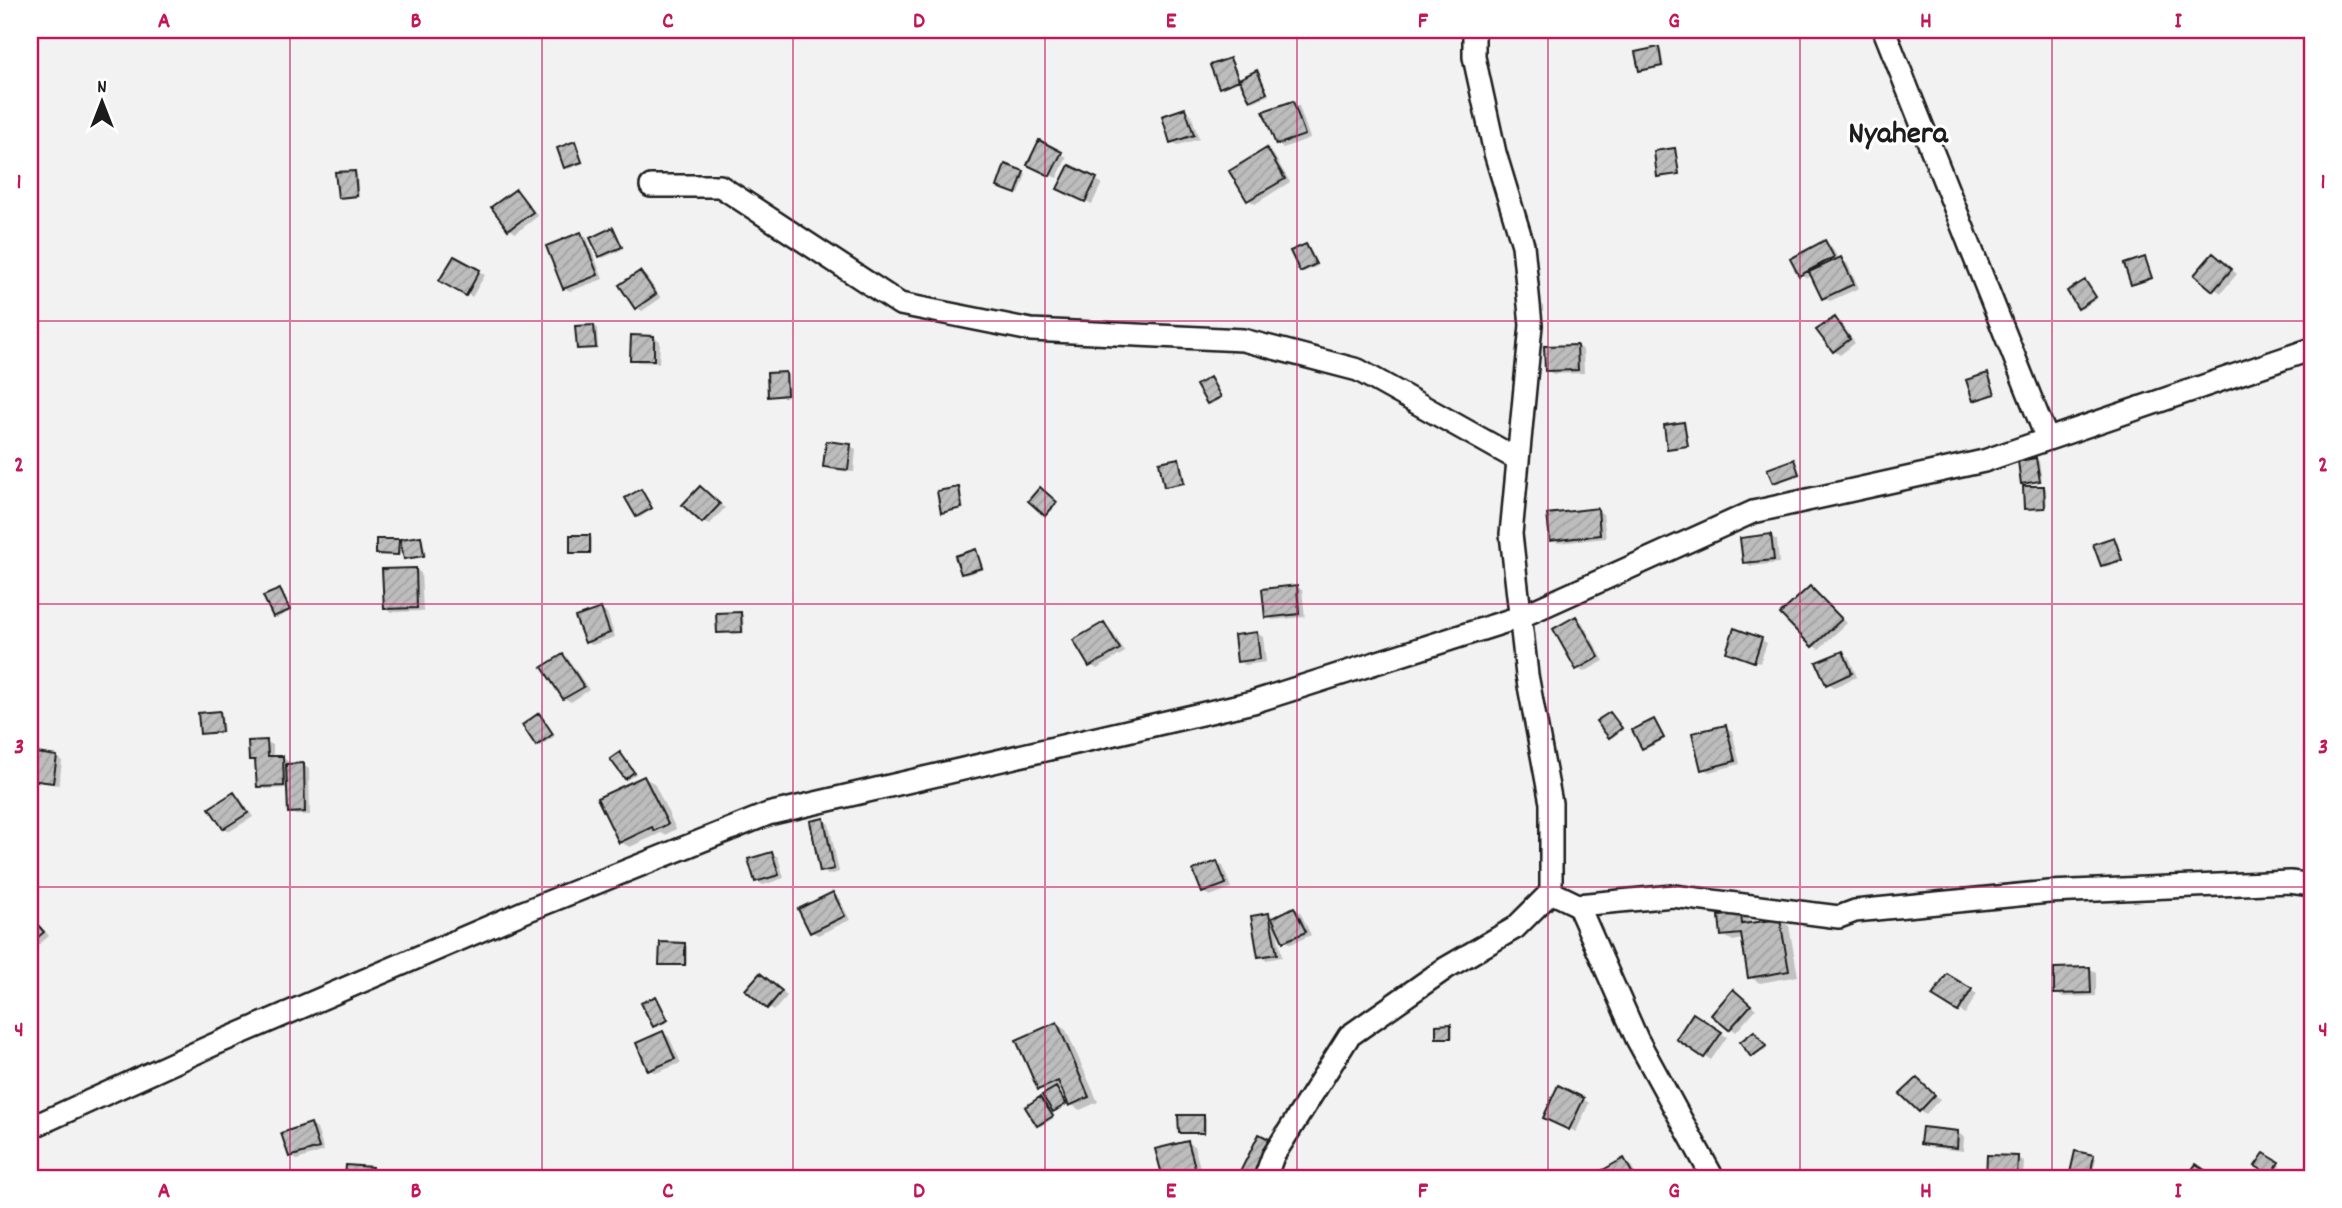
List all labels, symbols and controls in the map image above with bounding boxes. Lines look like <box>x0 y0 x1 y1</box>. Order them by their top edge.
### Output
text: A <box>158 6 170 39</box>
text: B <box>411 6 422 39</box>
text: C <box>662 6 674 39</box>
text: D <box>913 6 925 39</box>
text: E <box>1166 6 1177 39</box>
text: F <box>1418 6 1429 39</box>
text: G <box>1668 6 1680 39</box>
text: H <box>1920 6 1932 39</box>
text: I <box>2174 6 2182 39</box>
north arrow <box>66 66 136 136</box>
text: N <box>97 75 107 102</box>
district label: Nyahera <box>1848 113 1949 159</box>
text: 1 <box>16 167 22 200</box>
text: 1 <box>2320 167 2326 200</box>
text: 2 <box>14 450 24 483</box>
text: 2 <box>2318 450 2328 483</box>
text: 3 <box>14 732 24 765</box>
text: 3 <box>2318 732 2328 765</box>
text: 4 <box>14 1015 24 1048</box>
text: 4 <box>2318 1015 2328 1048</box>
text: A <box>158 1176 170 1208</box>
text: B <box>411 1176 422 1208</box>
text: C <box>662 1176 674 1208</box>
text: D <box>913 1176 925 1208</box>
text: E <box>1166 1176 1177 1208</box>
text: F <box>1418 1176 1429 1208</box>
text: G <box>1668 1176 1680 1208</box>
text: H <box>1920 1176 1932 1208</box>
text: I <box>2174 1176 2182 1208</box>

